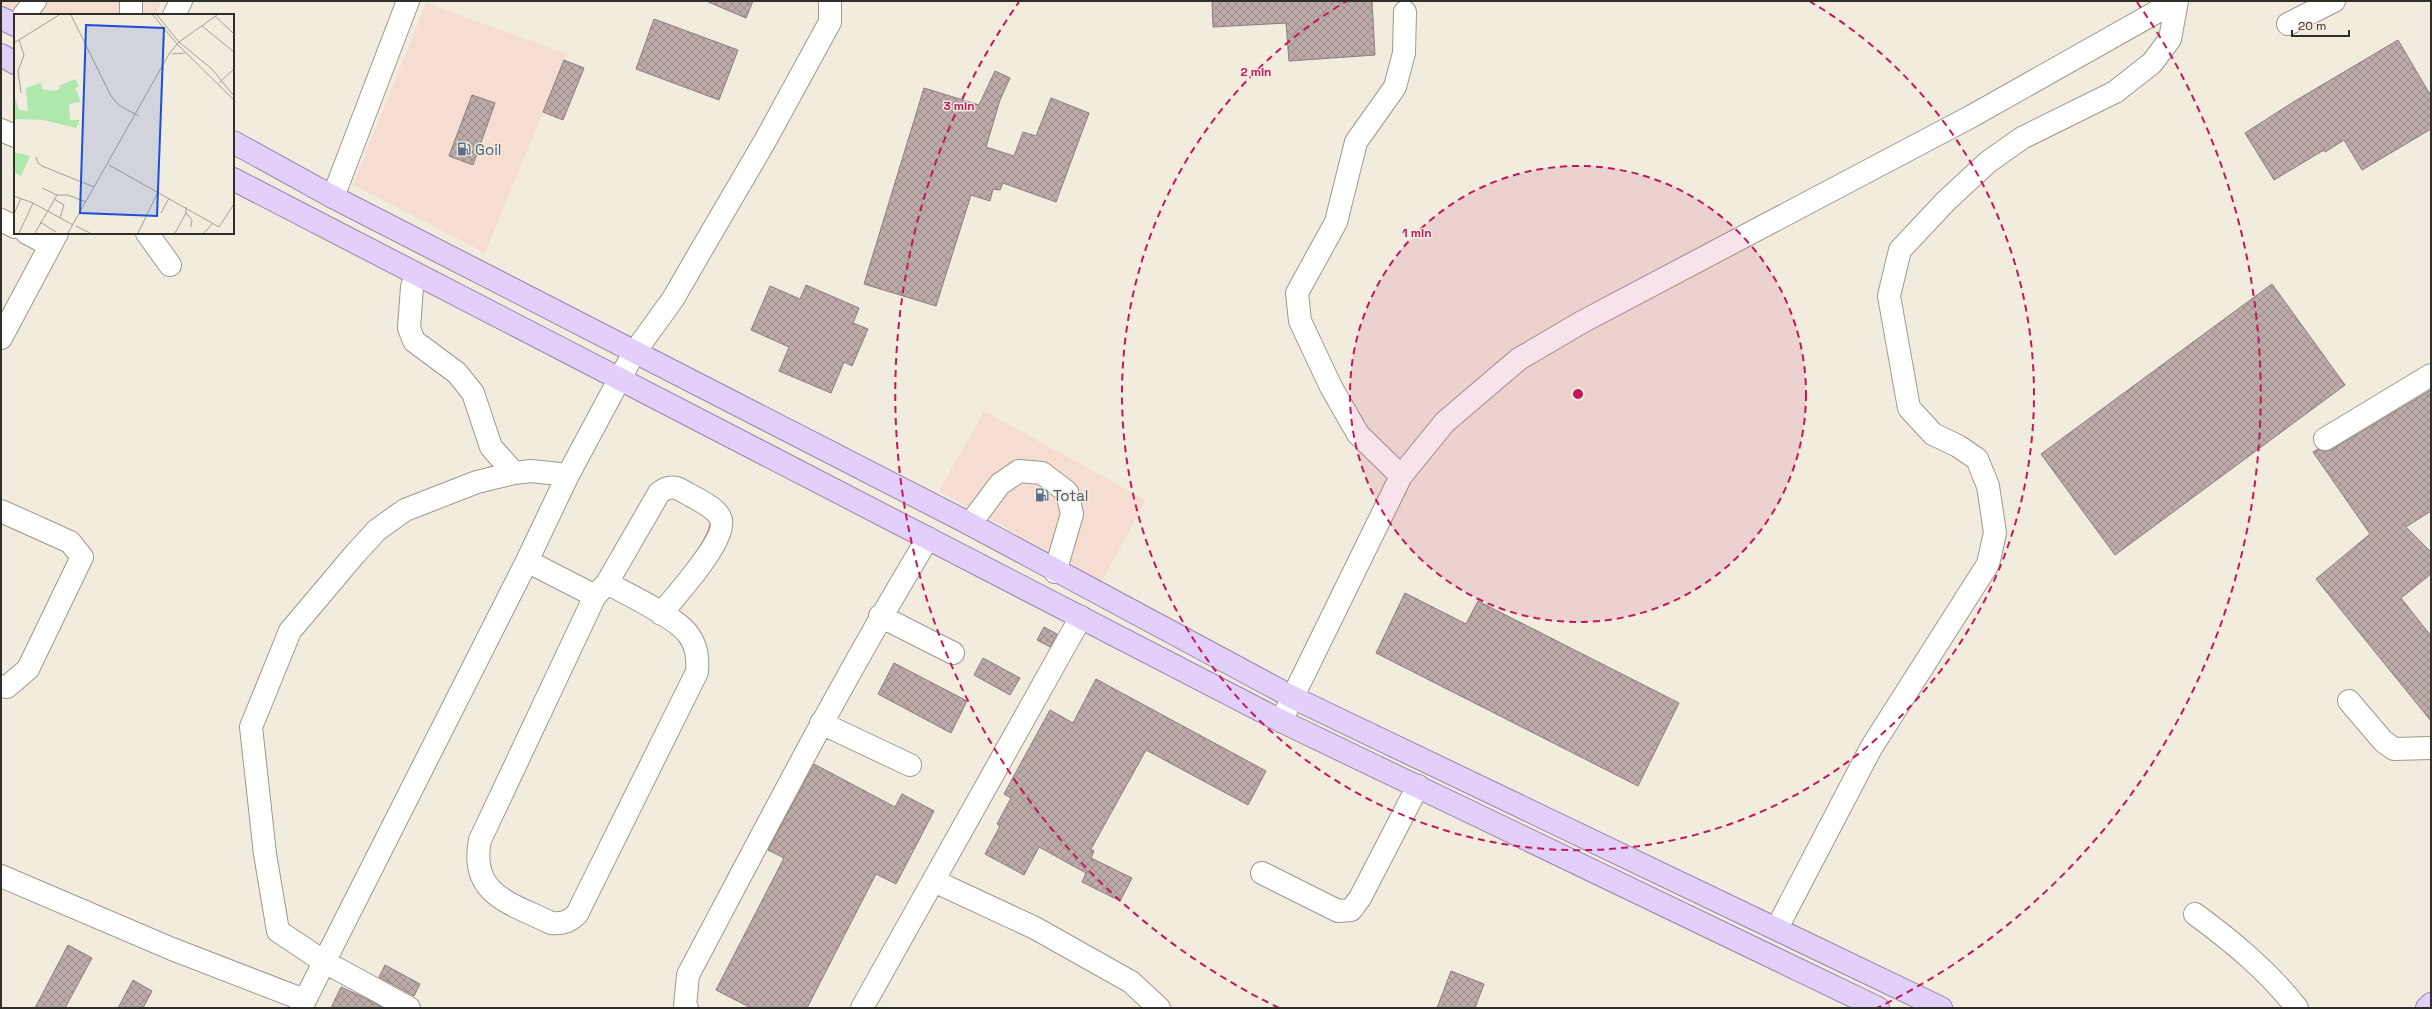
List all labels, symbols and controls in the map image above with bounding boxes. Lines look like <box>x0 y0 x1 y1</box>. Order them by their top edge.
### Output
scale bar <box>2292 12 2349 38</box>
inset map <box>14 14 234 234</box>
text: 20 m <box>2298 18 2326 34</box>
text: 2 min <box>1240 64 1272 80</box>
text: 3 min <box>943 98 975 114</box>
place label: Goil <box>475 140 502 159</box>
fuel station icon: Goil <box>456 141 472 157</box>
text: 1 min <box>1402 225 1432 241</box>
centre of rings <box>1571 387 1585 401</box>
place label: Total <box>1053 486 1088 505</box>
fuel station icon: Total <box>1034 487 1050 503</box>

